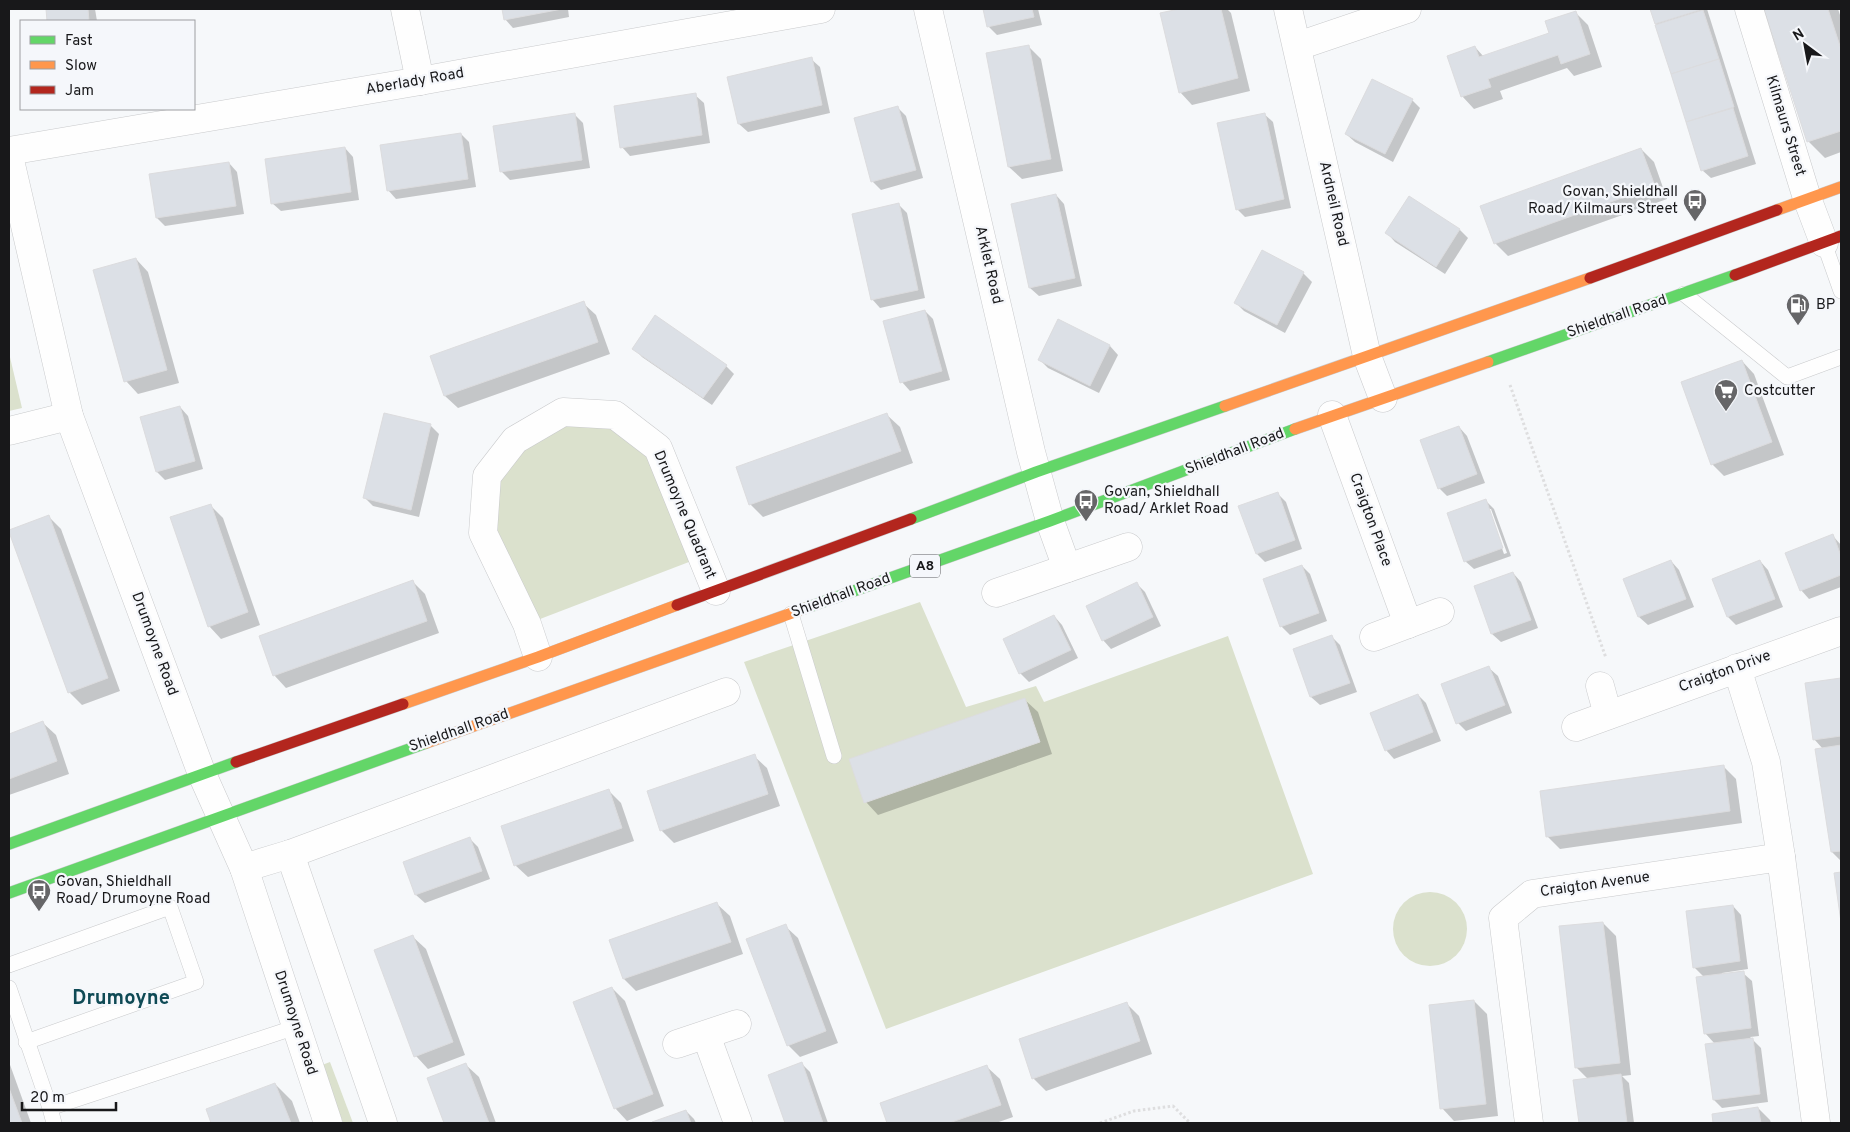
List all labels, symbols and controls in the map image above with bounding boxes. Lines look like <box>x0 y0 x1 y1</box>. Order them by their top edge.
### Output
legend <box>20 20 195 110</box>
north arrow <box>1780 20 1830 70</box>
text: N <box>1790 25 1808 45</box>
text: Fast <box>65 32 93 51</box>
text: Slow <box>65 57 97 76</box>
street label: Aberlady Road <box>364 64 466 100</box>
street label: Kilmaurs Street <box>1761 73 1809 179</box>
text: Jam <box>65 82 94 101</box>
street label: Ardneil Road <box>1314 160 1352 248</box>
place label: Govan, Shieldhall Road/ Kilmaurs Street <box>1528 183 1678 219</box>
bus stop icon: Govan, Shieldhall Road/ Kilmaurs Street <box>1682 188 1708 222</box>
street label: Arklet Road <box>970 224 1006 306</box>
street label: Shieldhall Road <box>1565 291 1669 343</box>
fuel station icon: BP <box>1785 292 1811 326</box>
place label: BP <box>1816 296 1835 315</box>
supermarket icon: Costcutter <box>1713 378 1739 412</box>
place label: Costcutter <box>1744 382 1815 401</box>
street label: Shieldhall Road <box>1183 424 1287 480</box>
street label: Drumoyne Quadrant <box>648 448 720 582</box>
street label: Craigton Place <box>1344 471 1396 569</box>
place label: Govan, Shieldhall Road/ Arklet Road <box>1104 483 1229 519</box>
bus stop icon: Govan, Shieldhall Road/ Arklet Road <box>1073 488 1099 522</box>
road number: A8 <box>910 554 940 578</box>
street label: Shieldhall Road <box>789 569 893 623</box>
street label: Drumoyne Road <box>126 590 182 698</box>
street label: Craigton Drive <box>1676 647 1774 697</box>
street label: Shieldhall Road <box>407 705 511 757</box>
street label: Craigton Avenue <box>1539 868 1651 902</box>
place label: Govan, Shieldhall Road/ Drumoyne Road <box>56 873 210 909</box>
bus stop icon: Govan, Shieldhall Road/ Drumoyne Road <box>26 878 52 912</box>
street label: Drumoyne Road <box>269 968 321 1078</box>
district label: Drumoyne <box>72 986 170 1012</box>
scale bar <box>22 1080 116 1112</box>
text: 20 m <box>30 1089 65 1108</box>

